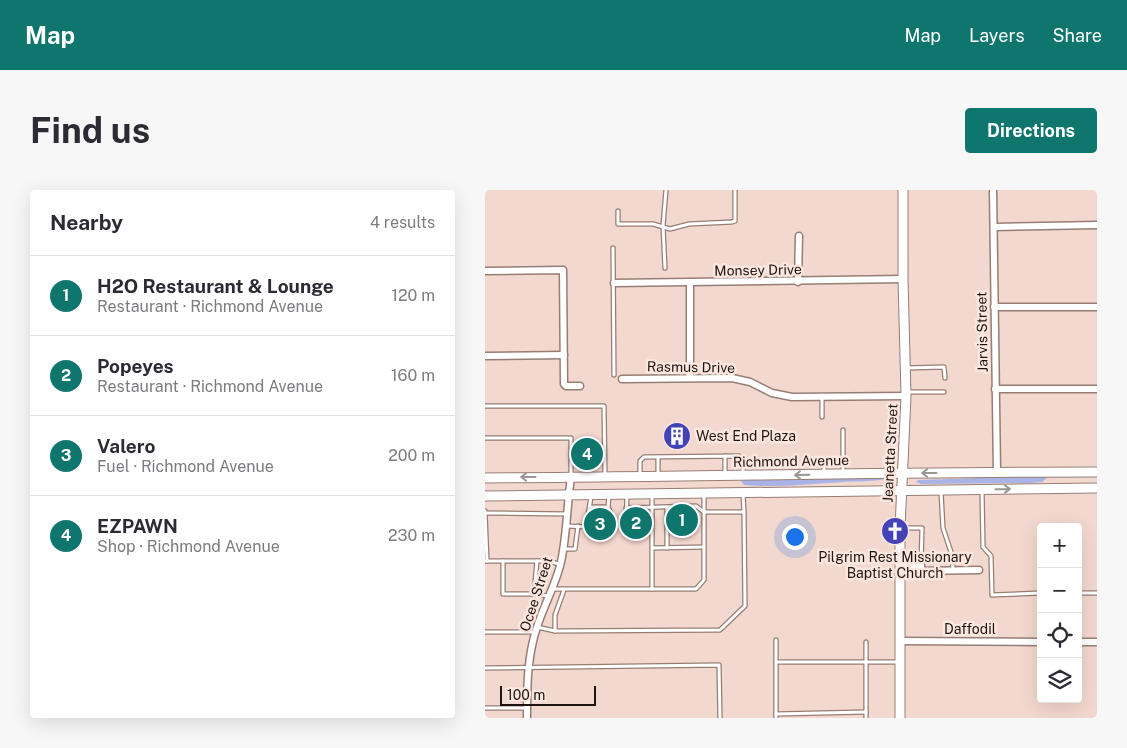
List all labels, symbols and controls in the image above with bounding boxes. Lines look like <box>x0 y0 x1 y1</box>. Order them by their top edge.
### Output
text: Map <box>25 21 75 49</box>
text: Map <box>905 25 941 46</box>
text: Layers <box>969 25 1025 46</box>
text: Share <box>1053 25 1102 46</box>
button: Directions <box>965 108 1097 153</box>
text: Find us <box>30 110 150 151</box>
text: Nearby <box>50 210 123 235</box>
text: 4 results <box>370 213 435 232</box>
street label: Monsey Drive <box>714 261 802 279</box>
text: H2O Restaurant & Lounge <box>97 275 334 297</box>
text: 1 <box>63 286 69 305</box>
text: 120 m <box>391 286 435 305</box>
street label: Jarvis Street <box>973 292 991 372</box>
text: Restaurant · Richmond Avenue <box>97 297 323 316</box>
text: Popeyes <box>97 355 174 377</box>
street label: Rasmus Drive <box>647 358 735 376</box>
text: 2 <box>61 366 71 385</box>
text: 160 m <box>391 366 435 385</box>
text: Restaurant · Richmond Avenue <box>97 377 323 396</box>
street label: Jeanetta Street <box>879 403 901 503</box>
building icon: West End Plaza <box>662 421 692 451</box>
place label: West End Plaza <box>696 428 796 444</box>
text: Valero <box>97 435 156 457</box>
pin: 4 <box>571 435 603 473</box>
text: 3 <box>61 446 71 465</box>
text: 200 m <box>388 446 435 465</box>
street label: Richmond Avenue <box>733 452 849 470</box>
text: Fuel · Richmond Avenue <box>97 457 274 476</box>
one-way arrow <box>921 468 938 478</box>
one-way arrow <box>794 470 810 479</box>
one-way arrow <box>520 473 536 482</box>
one-way arrow <box>995 484 1011 494</box>
pin: 1 <box>666 501 698 539</box>
pin: 2 <box>620 504 652 542</box>
pin: 3 <box>584 505 616 543</box>
text: EZPAWN <box>97 515 178 537</box>
church icon: Pilgrim Rest Missionary Baptist Church <box>880 516 910 546</box>
map controls <box>1037 523 1082 703</box>
button: + <box>1037 523 1082 568</box>
your location <box>782 524 808 550</box>
text: 4 <box>61 526 71 545</box>
text: 230 m <box>388 526 435 545</box>
text: Shop · Richmond Avenue <box>97 537 280 556</box>
place label: Pilgrim Rest Missionary Baptist Church <box>818 549 972 581</box>
street label: Ocee Street <box>516 555 556 633</box>
button: − <box>1037 568 1082 613</box>
button: locate <box>1037 613 1082 658</box>
street label: Daffodil <box>944 621 996 637</box>
button: layers <box>1037 658 1082 703</box>
scale bar <box>500 683 596 706</box>
text: 100 m <box>507 687 545 703</box>

